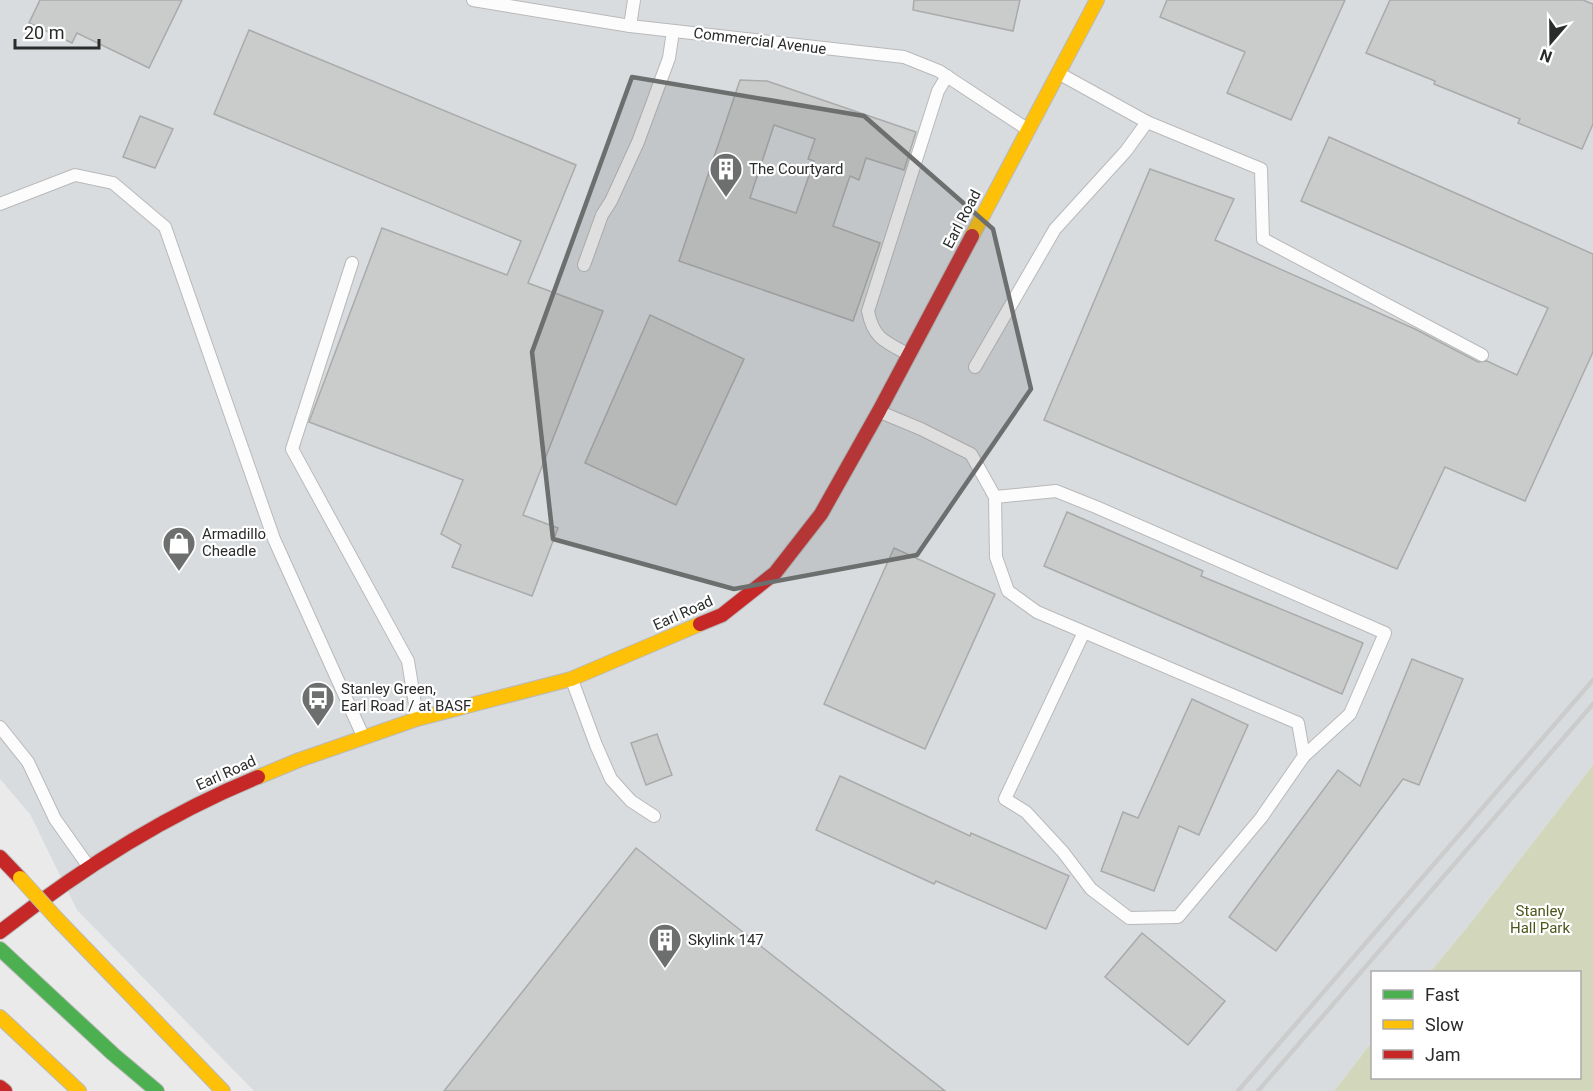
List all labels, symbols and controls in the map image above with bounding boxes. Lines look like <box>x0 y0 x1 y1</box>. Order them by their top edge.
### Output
scale bar <box>15 12 99 50</box>
north arrow <box>1521 12 1581 72</box>
text: 20 m <box>24 22 64 43</box>
street label: Commercial Avenue <box>693 24 827 58</box>
text: N <box>1537 45 1555 66</box>
building icon: The Courtyard <box>708 151 744 198</box>
place label: The Courtyard <box>749 160 843 178</box>
street label: Earl Road <box>939 187 985 251</box>
shop icon: Armadillo Cheadle <box>161 525 197 572</box>
place label: Armadillo Cheadle <box>202 525 266 560</box>
street label: Earl Road <box>650 592 716 634</box>
bus stop icon: Stanley Green, Earl Road / at BASF <box>300 680 336 727</box>
place label: Stanley Green, Earl Road / at BASF <box>341 680 471 715</box>
street label: Earl Road <box>193 752 259 794</box>
park label: Stanley Hall Park <box>1510 902 1570 937</box>
building icon: Skylink 147 <box>647 922 683 969</box>
place label: Skylink 147 <box>688 931 764 949</box>
legend <box>1371 971 1581 1079</box>
text: Fast <box>1425 984 1460 1005</box>
text: Slow <box>1425 1014 1464 1035</box>
text: Jam <box>1425 1044 1461 1065</box>

